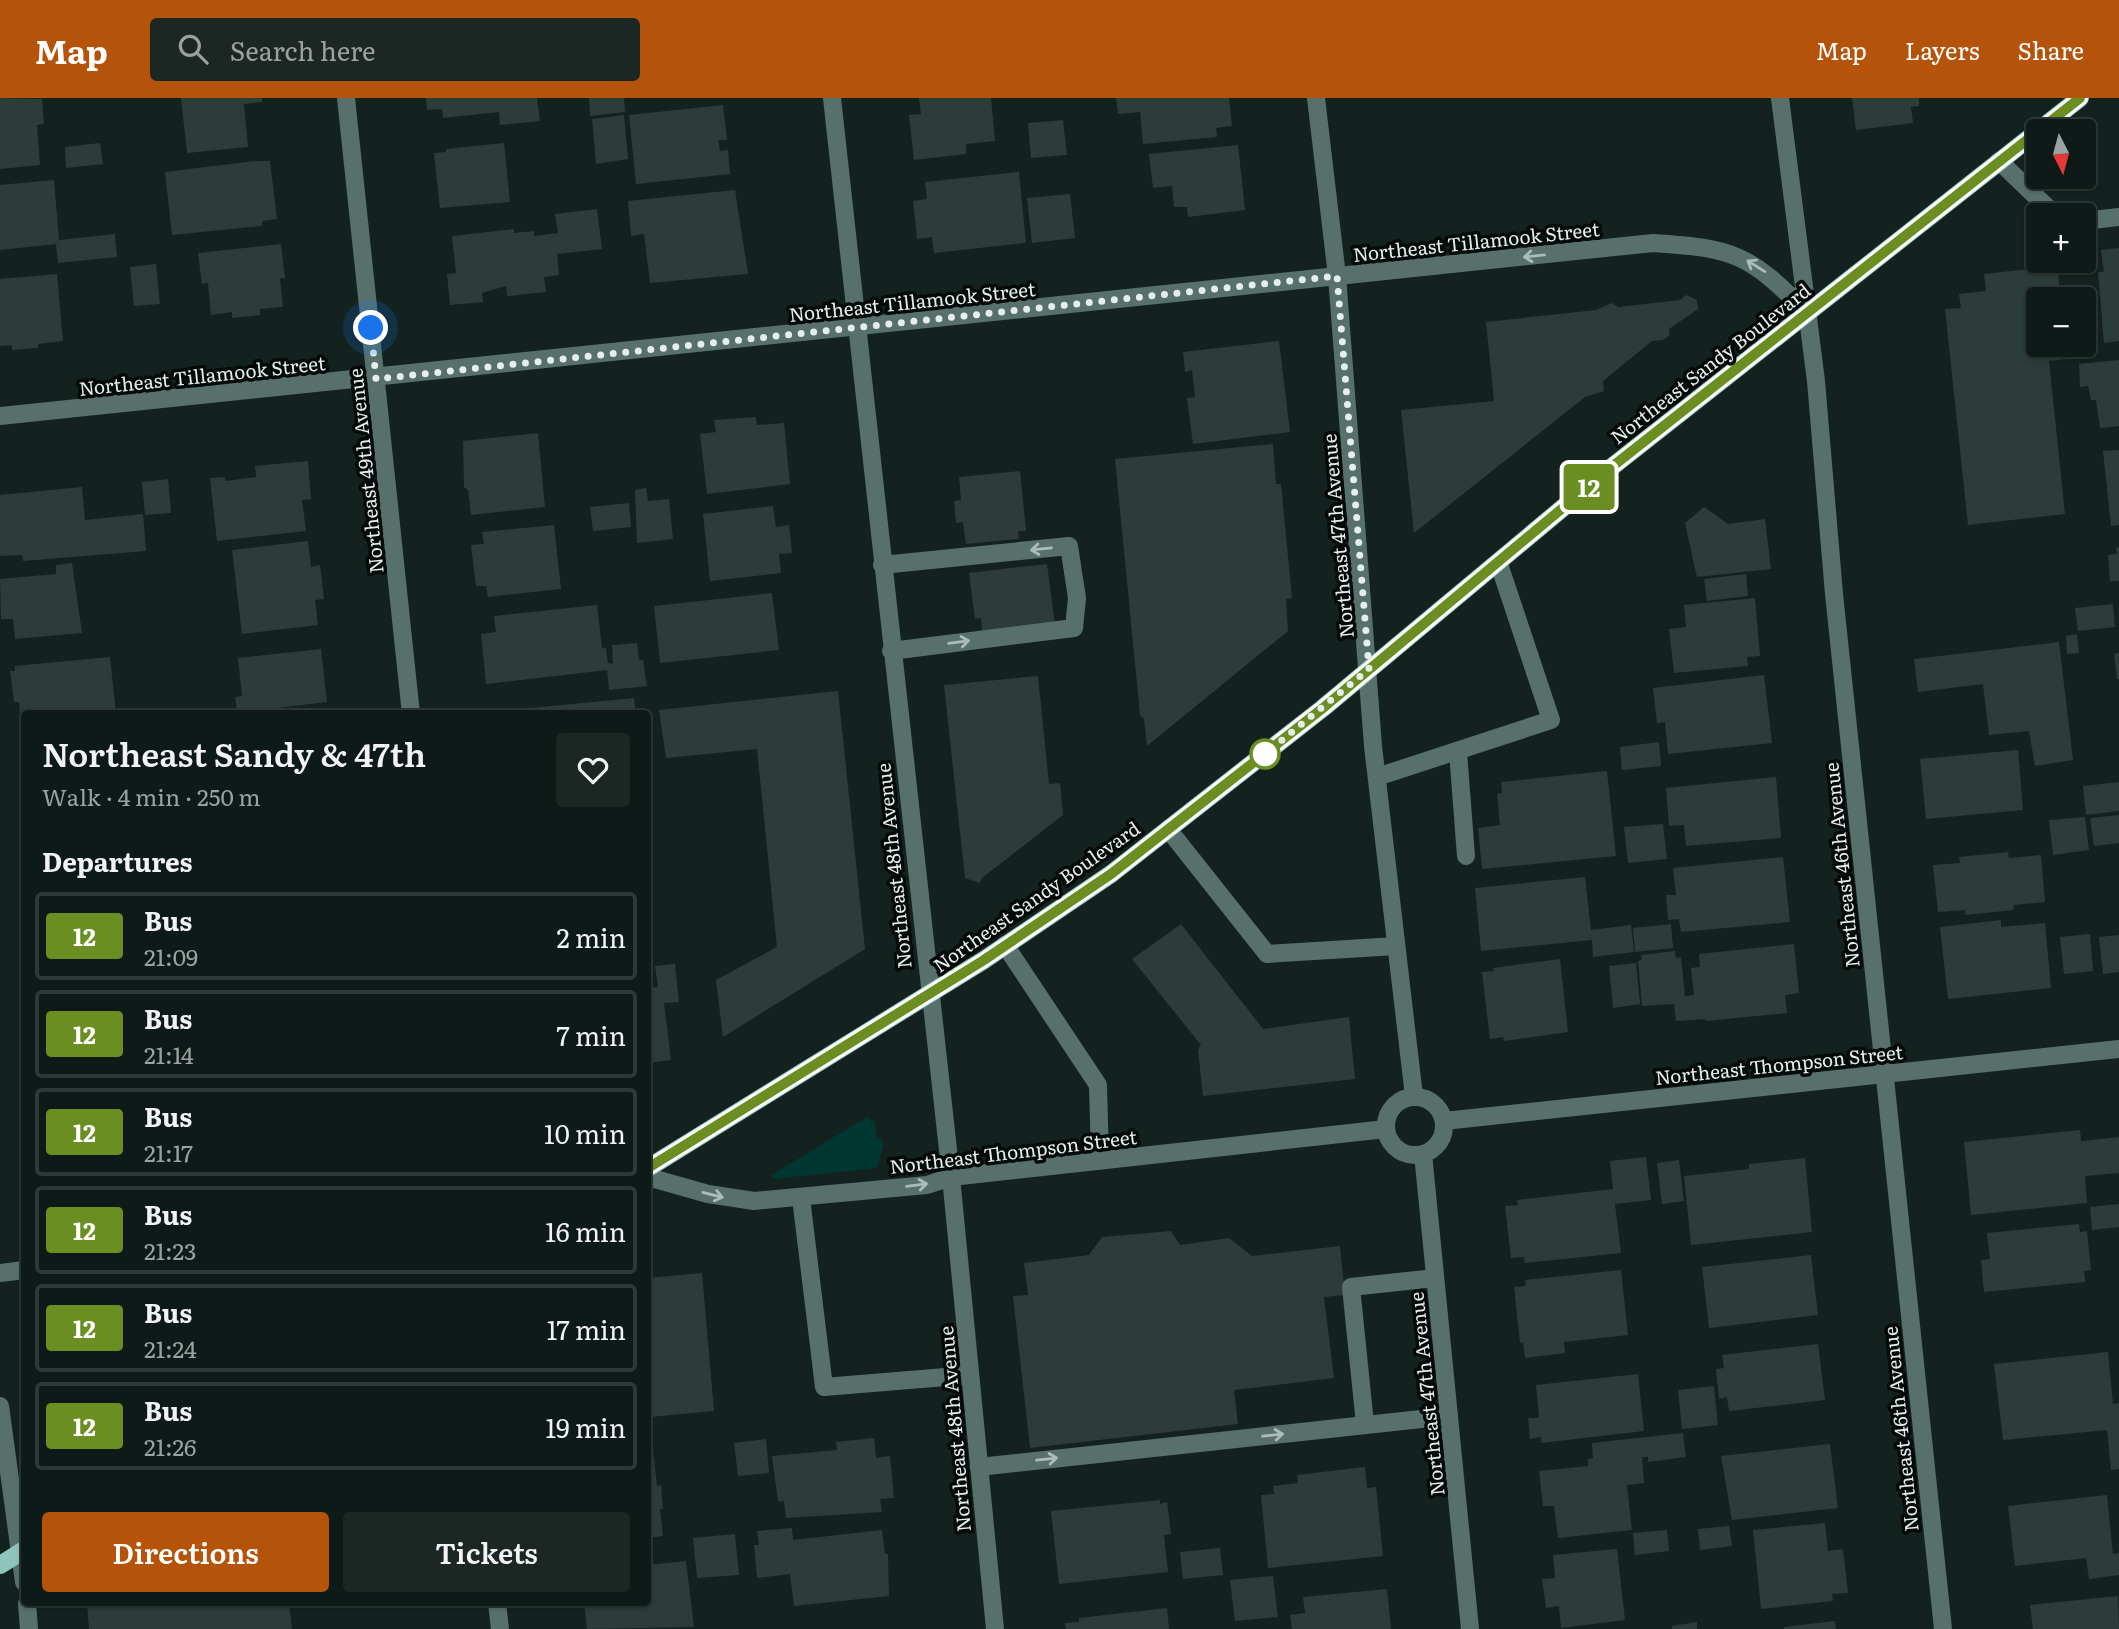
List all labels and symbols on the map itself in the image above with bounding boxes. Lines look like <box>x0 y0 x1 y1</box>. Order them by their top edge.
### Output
north arrow <box>2026 119 2096 189</box>
street label: Northeast Tillamook Street <box>1351 214 1601 268</box>
one-way arrow <box>1523 249 1546 262</box>
one-way arrow <box>1747 259 1767 273</box>
street label: Northeast Tillamook Street <box>787 274 1037 328</box>
street label: Northeast Sandy Boulevard <box>1604 276 1816 450</box>
your location <box>353 310 388 345</box>
street label: Northeast Tillamook Street <box>77 348 327 402</box>
street label: Northeast 49th Avenue <box>340 367 390 575</box>
street label: Northeast 47th Avenue <box>1314 433 1360 639</box>
line badge: 12 <box>1558 464 1620 510</box>
one-way arrow <box>1030 542 1053 555</box>
one-way arrow <box>947 636 970 649</box>
unlabelled marker <box>1250 739 1280 769</box>
street label: Northeast 46th Avenue <box>1816 761 1866 969</box>
street label: Northeast 48th Avenue <box>868 762 918 970</box>
street label: Northeast Sandy Boulevard <box>927 813 1146 978</box>
street label: Northeast Thompson Street <box>1654 1037 1905 1091</box>
street label: Northeast Thompson Street <box>888 1122 1139 1180</box>
one-way arrow <box>905 1179 928 1192</box>
one-way arrow <box>701 1189 724 1202</box>
street label: Northeast 47th Avenue <box>1401 1290 1451 1497</box>
street label: Northeast 48th Avenue <box>931 1325 977 1533</box>
street label: Northeast 46th Avenue <box>1875 1325 1925 1533</box>
one-way arrow <box>1261 1428 1284 1441</box>
one-way arrow <box>1035 1453 1057 1466</box>

